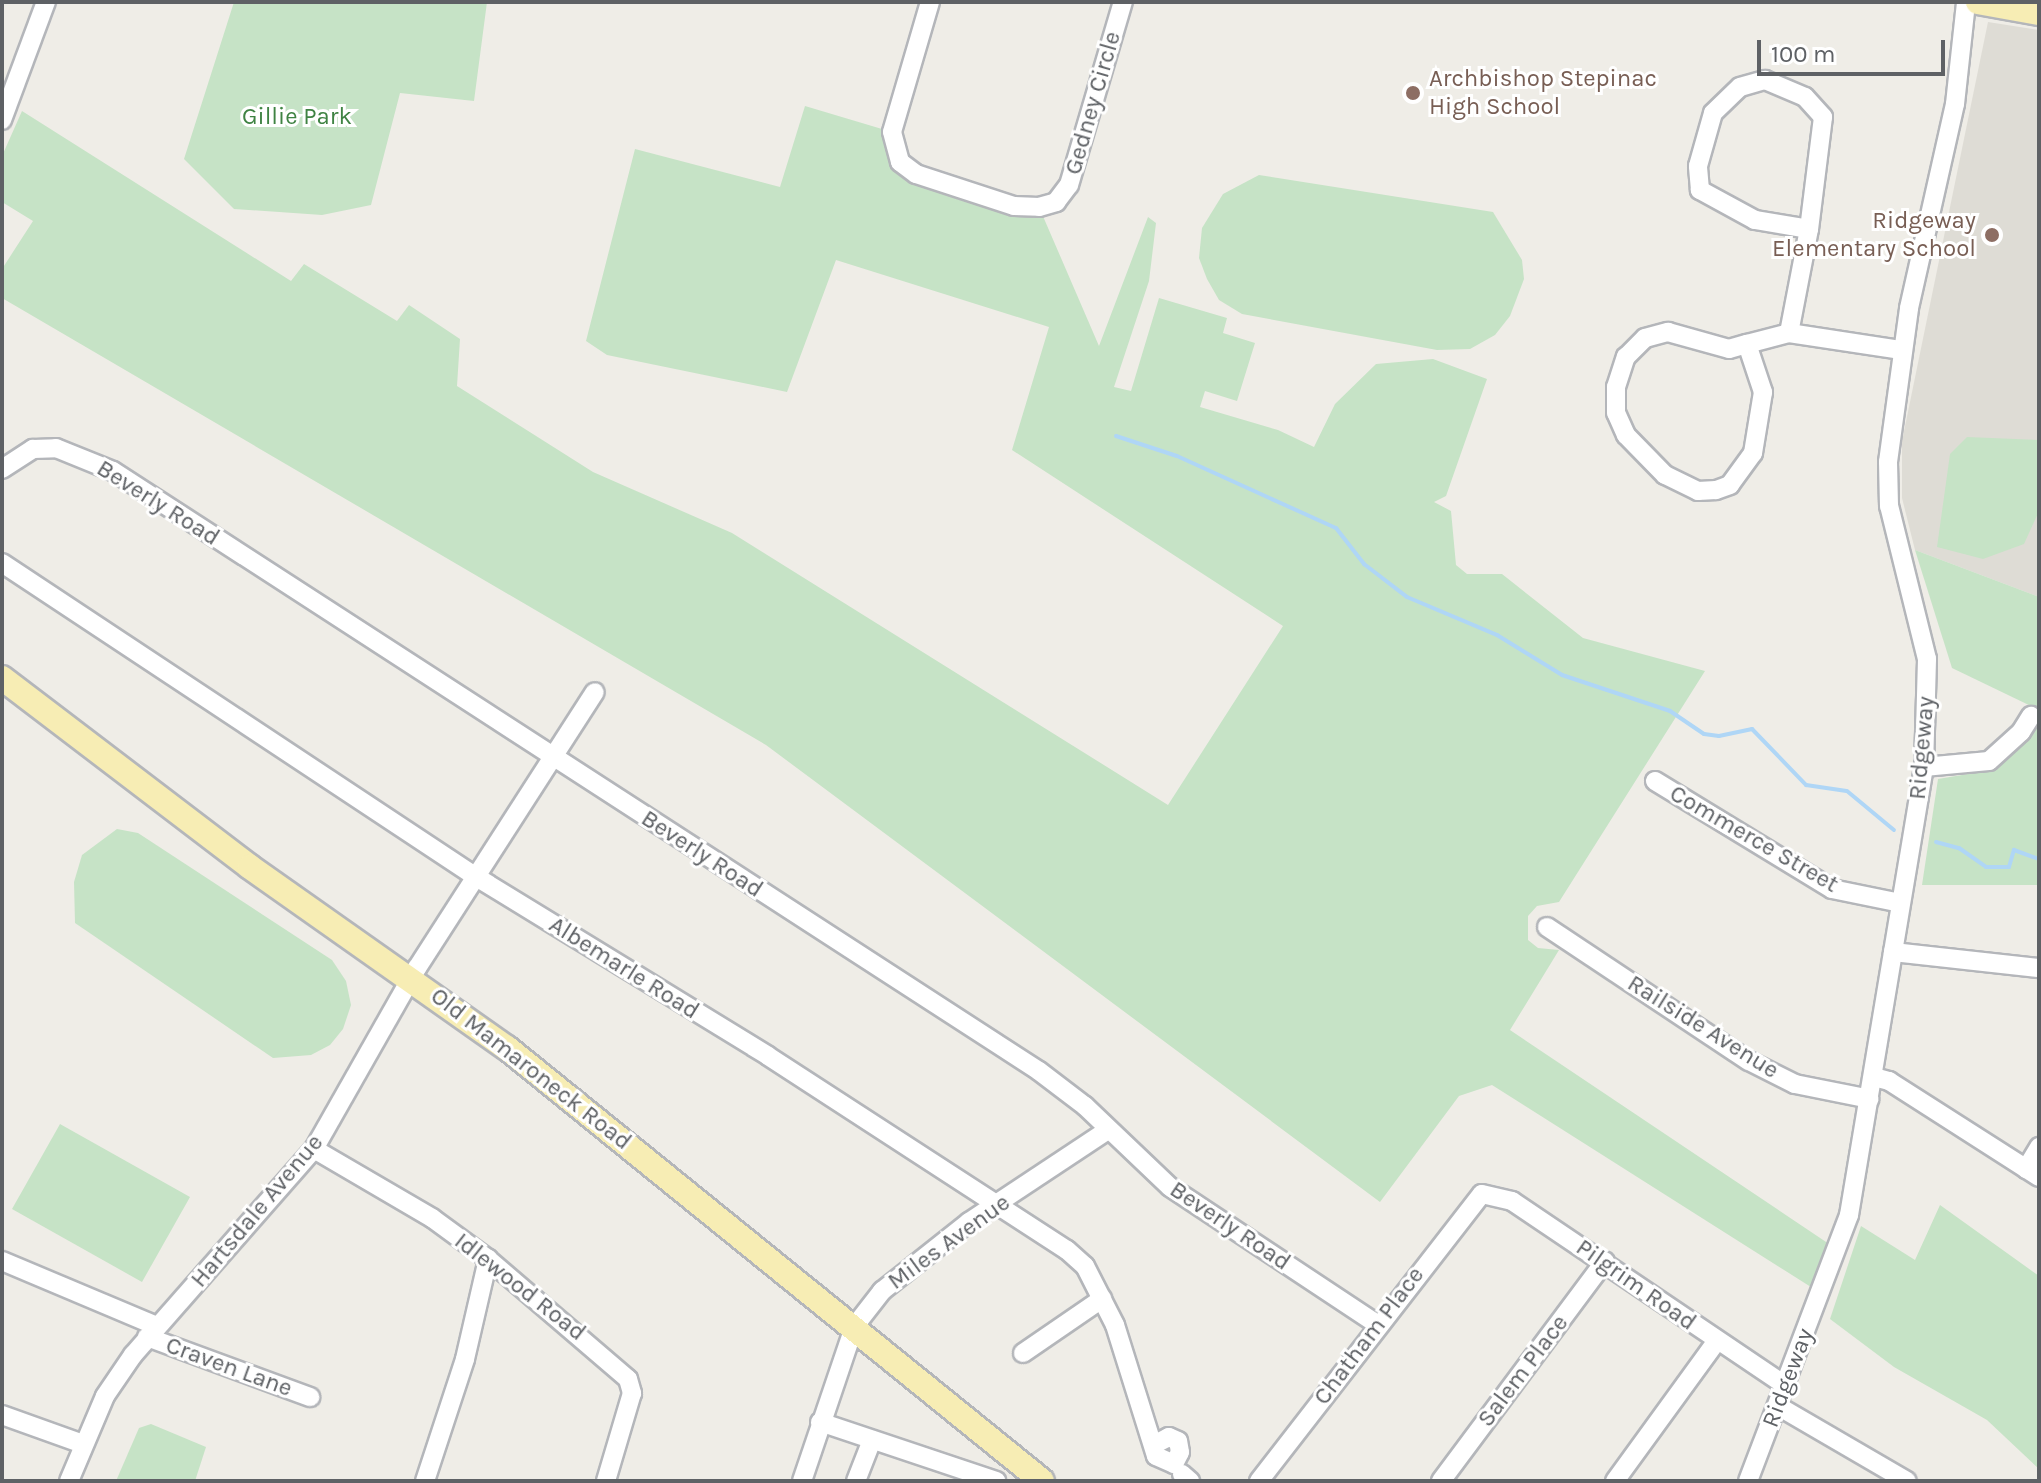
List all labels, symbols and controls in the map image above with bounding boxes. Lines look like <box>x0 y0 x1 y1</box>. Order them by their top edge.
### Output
scale bar <box>1761 24 1949 74</box>
street label: Gedney Circle <box>1059 28 1127 178</box>
text: 100 m <box>1771 40 1836 68</box>
place label: Archbishop Stepinac High School <box>1429 65 1657 121</box>
marker: Archbishop Stepinac High School <box>1404 84 1422 102</box>
park label: Gillie Park <box>242 103 352 131</box>
place label: Ridgeway Elementary School <box>1772 207 1976 263</box>
marker: Ridgeway Elementary School <box>1983 226 2001 244</box>
street label: Beverly Road <box>91 454 225 552</box>
street label: Ridgeway <box>1903 695 1941 801</box>
street label: Commerce Street <box>1665 779 1843 899</box>
street label: Beverly Road <box>636 804 768 904</box>
street label: Albemarle Road <box>544 910 704 1026</box>
street label: Railside Avenue <box>1622 969 1784 1085</box>
street label: Old Mamaroneck Road <box>425 982 637 1156</box>
street label: Hartsdale Avenue <box>185 1129 329 1293</box>
street label: Beverly Road <box>1164 1175 1296 1277</box>
street label: Miles Avenue <box>882 1188 1016 1296</box>
street label: Idlewood Road <box>449 1227 591 1347</box>
street label: Pilgrim Road <box>1570 1233 1702 1337</box>
street label: Chatham Place <box>1308 1261 1430 1411</box>
street label: Salem Place <box>1472 1309 1574 1433</box>
street label: Ridgeway <box>1756 1324 1820 1432</box>
street label: Craven Lane <box>162 1331 296 1403</box>

